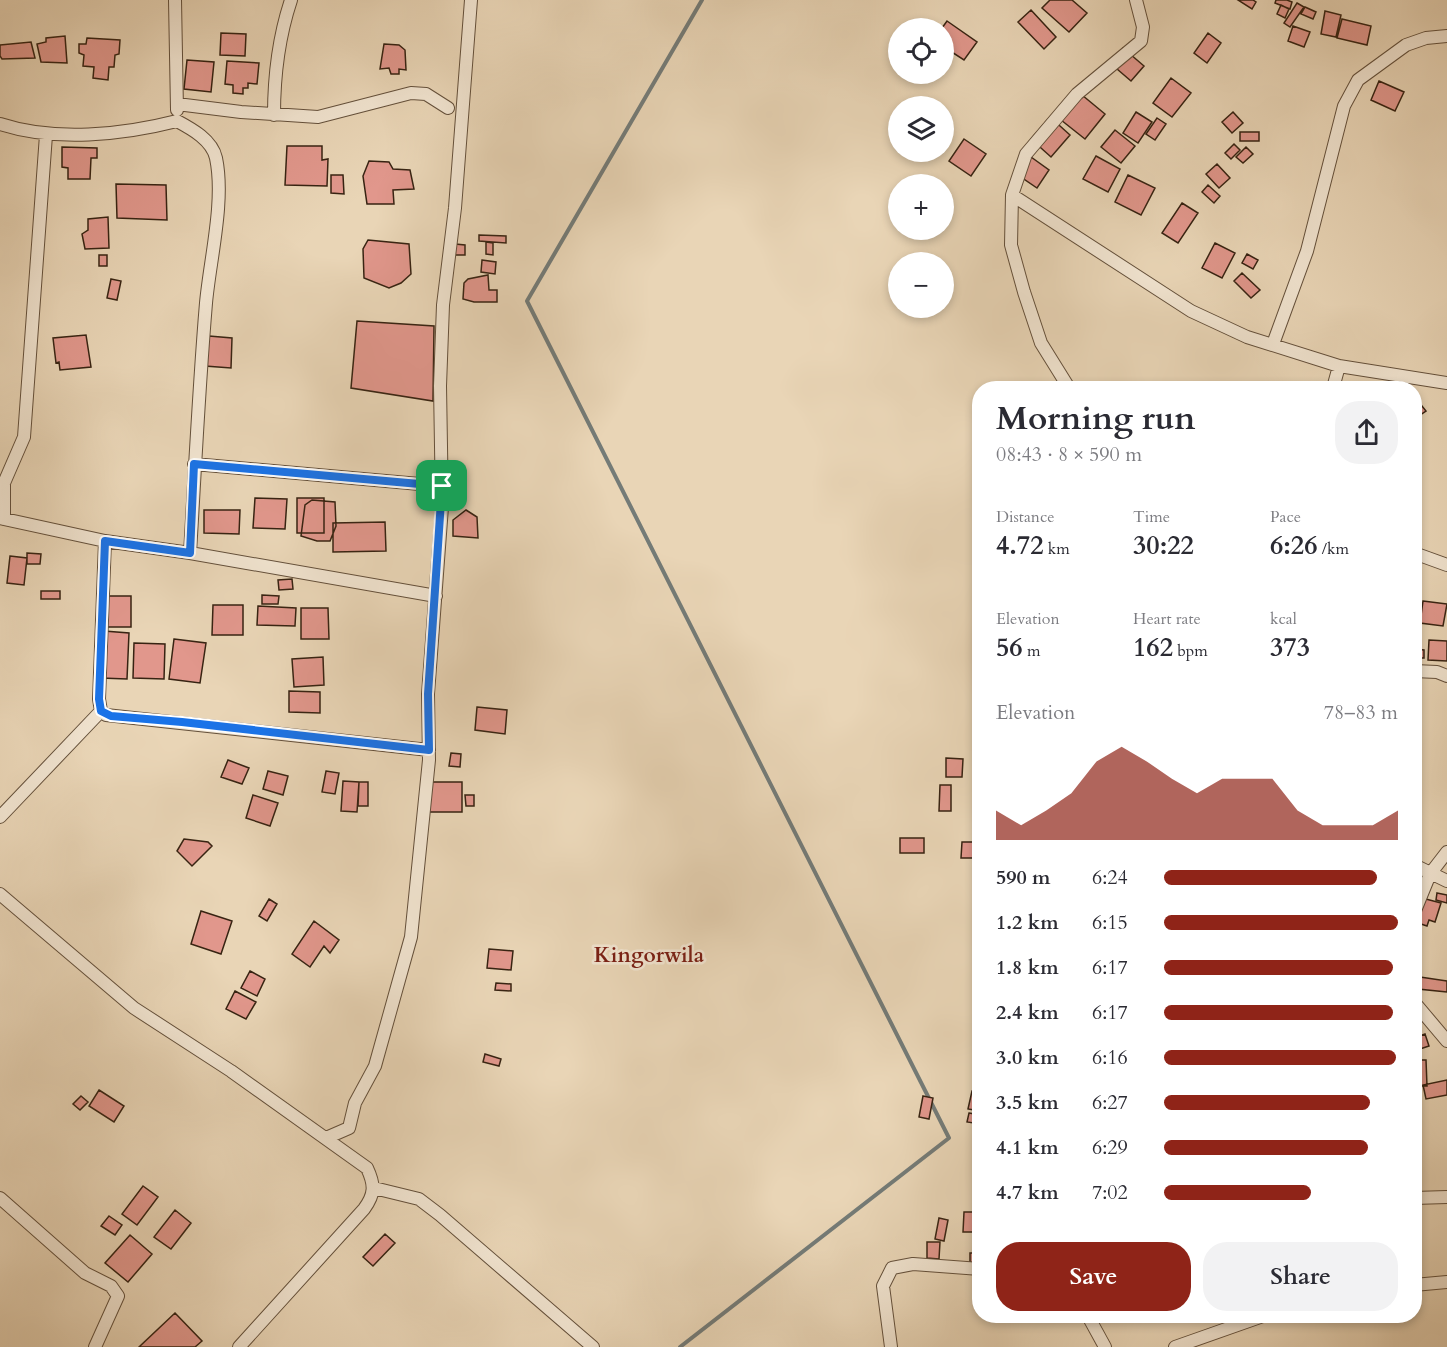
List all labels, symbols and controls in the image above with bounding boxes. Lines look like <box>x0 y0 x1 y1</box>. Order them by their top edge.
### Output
map controls <box>888 18 954 318</box>
button: locate <box>888 18 954 84</box>
button: layers <box>888 96 954 162</box>
button: + <box>888 174 954 240</box>
button: − <box>888 252 954 318</box>
text: Morning run <box>996 396 1196 441</box>
button: share <box>1335 401 1398 464</box>
text: 08:43 · 8 × 590 m <box>996 441 1142 468</box>
pin <box>416 460 467 511</box>
icon: arrive <box>425 469 458 502</box>
text: Distance <box>996 506 1054 528</box>
text: Time <box>1133 506 1170 528</box>
text: Pace <box>1270 506 1301 528</box>
text: 4.72 <box>996 528 1044 563</box>
text: 30:22 <box>1133 528 1194 563</box>
text: 6:26 <box>1270 528 1318 563</box>
text: km <box>1044 538 1070 560</box>
text: /km <box>1318 538 1349 560</box>
text: Elevation <box>996 608 1060 630</box>
text: Heart rate <box>1133 608 1201 630</box>
text: kcal <box>1270 608 1297 630</box>
text: 56 <box>996 630 1023 665</box>
text: 162 <box>1133 630 1173 665</box>
text: 373 <box>1270 630 1310 665</box>
text: m <box>1023 640 1040 662</box>
text: bpm <box>1173 640 1208 662</box>
text: Elevation <box>996 699 1075 726</box>
text: 78–83 m <box>1324 699 1398 726</box>
text: 590 m <box>996 864 1051 891</box>
text: 6:24 <box>1092 864 1128 891</box>
text: 1.2 km <box>996 909 1059 936</box>
text: 6:15 <box>1092 909 1128 936</box>
district label: Kingorwila <box>594 941 705 970</box>
text: 1.8 km <box>996 954 1059 981</box>
text: 6:17 <box>1092 954 1128 981</box>
text: 2.4 km <box>996 999 1059 1026</box>
text: 6:17 <box>1092 999 1128 1026</box>
text: 3.0 km <box>996 1044 1059 1071</box>
text: 6:16 <box>1092 1044 1128 1071</box>
text: 3.5 km <box>996 1089 1059 1116</box>
text: 6:27 <box>1092 1089 1128 1116</box>
text: 4.1 km <box>996 1134 1059 1161</box>
text: 6:29 <box>1092 1134 1128 1161</box>
text: 4.7 km <box>996 1179 1059 1206</box>
text: 7:02 <box>1092 1179 1128 1206</box>
button: Save <box>996 1242 1191 1311</box>
button: Share <box>1203 1242 1398 1311</box>

